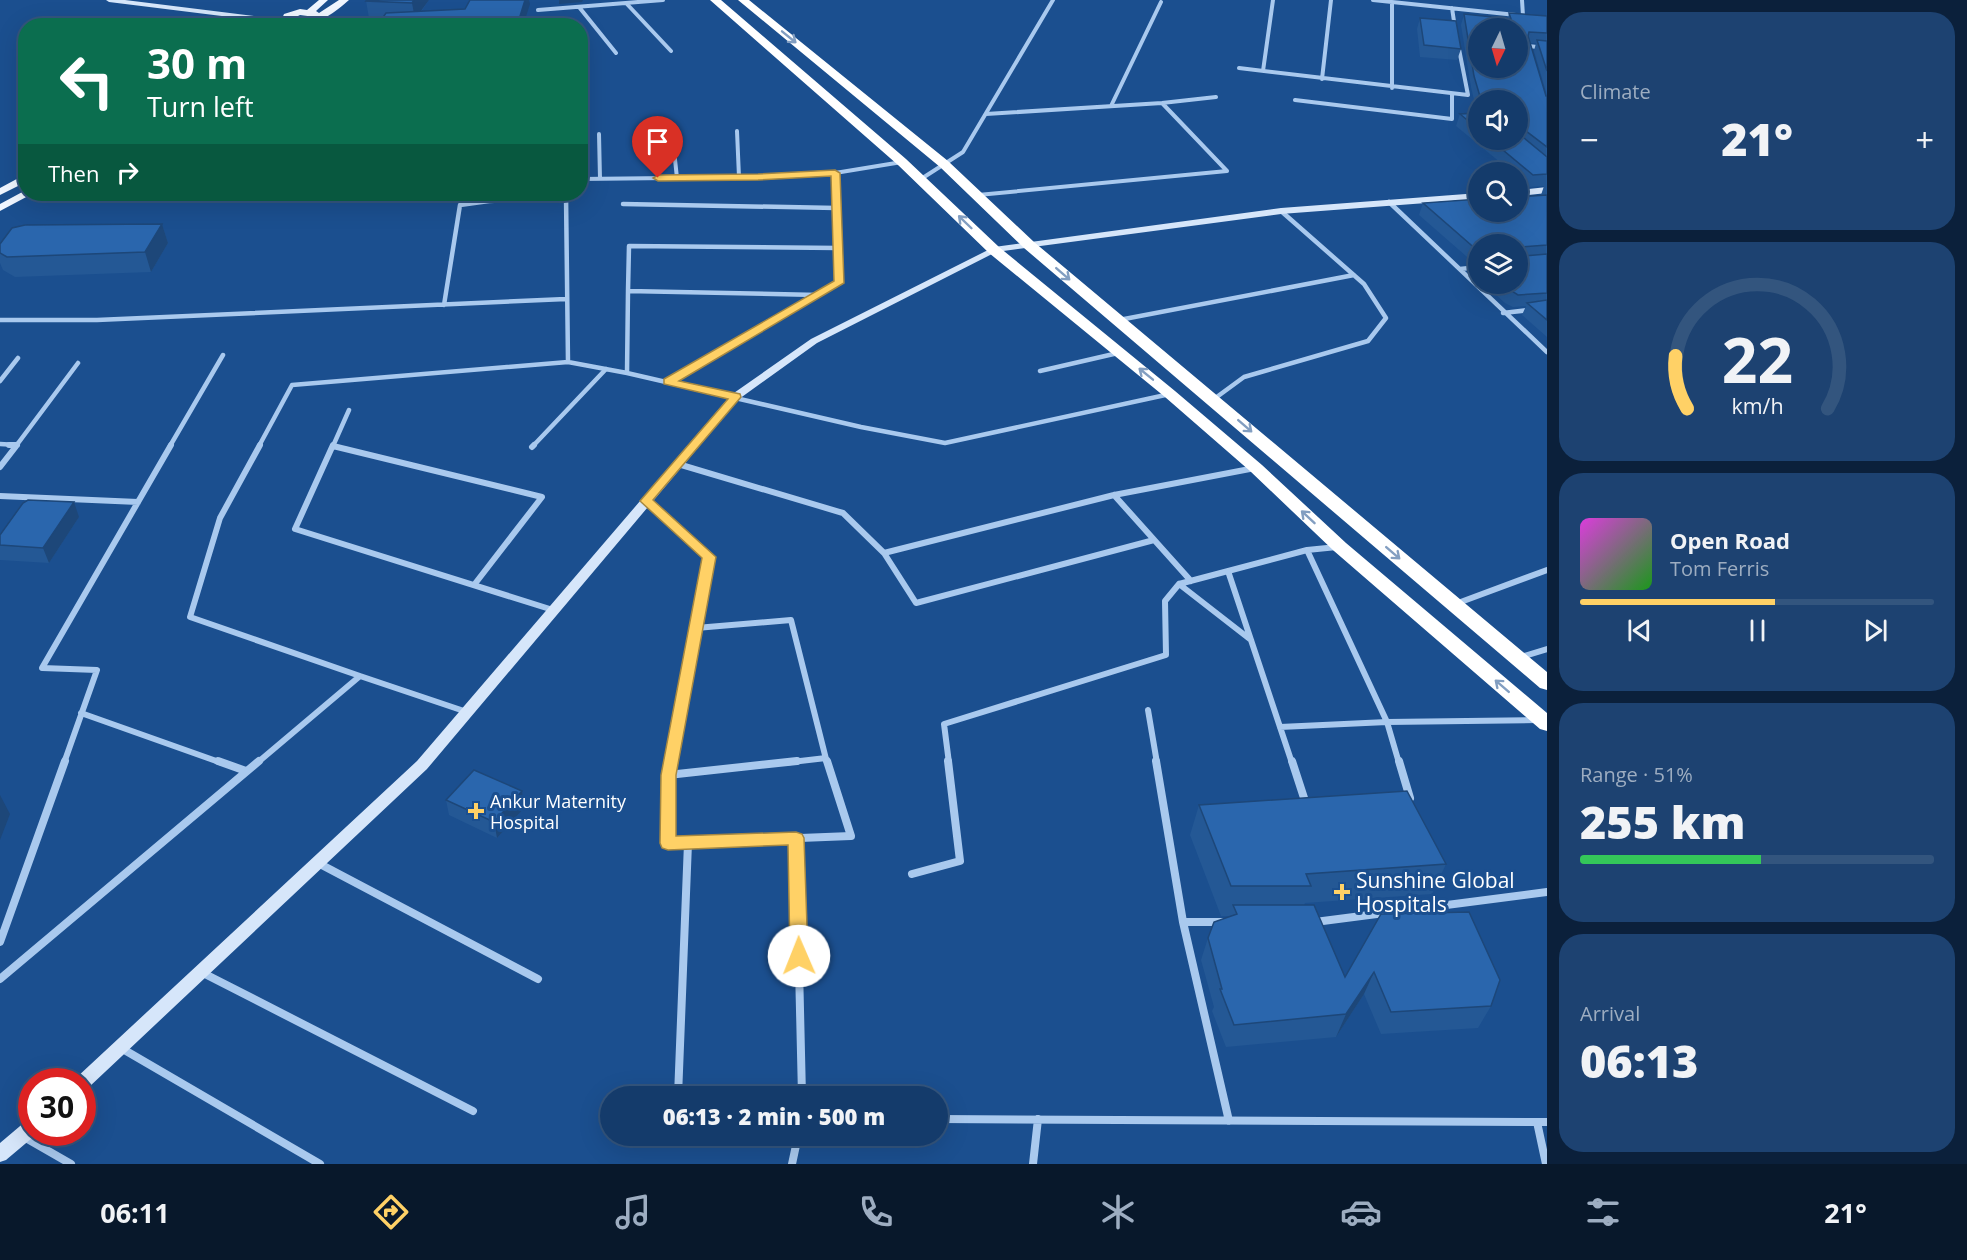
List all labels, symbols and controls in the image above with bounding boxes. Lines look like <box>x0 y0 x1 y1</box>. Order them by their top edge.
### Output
north arrow <box>1468 18 1528 78</box>
map controls <box>1468 18 1528 294</box>
one-way arrow <box>780 30 796 43</box>
text: 30 m <box>147 34 247 91</box>
icon: left <box>48 42 126 120</box>
text: Climate <box>1580 78 1651 105</box>
text: Turn left <box>147 88 254 125</box>
button: sound <box>1468 90 1528 150</box>
text: 21° <box>1721 108 1793 169</box>
pin <box>632 116 683 178</box>
text: − <box>1580 117 1599 162</box>
text: + <box>1915 117 1934 162</box>
icon: arrive <box>641 125 674 158</box>
icon: right <box>111 156 144 189</box>
text: Then <box>48 158 99 188</box>
button: search <box>1468 162 1528 222</box>
one-way arrow <box>957 214 972 229</box>
button: layers <box>1468 234 1528 294</box>
one-way arrow <box>1055 267 1070 281</box>
text: 22 <box>1721 316 1793 401</box>
one-way arrow <box>1138 368 1154 381</box>
text: km/h <box>1731 391 1783 420</box>
one-way arrow <box>1237 419 1252 433</box>
one-way arrow <box>1301 510 1316 524</box>
text: Open Road <box>1670 525 1790 555</box>
one-way arrow <box>1385 546 1400 560</box>
text: Tom Ferris <box>1670 555 1769 582</box>
icon: previous <box>1623 614 1656 647</box>
icon: pause <box>1741 614 1774 647</box>
icon: next <box>1859 614 1892 647</box>
one-way arrow <box>1495 679 1510 693</box>
text: Range · 51% <box>1580 761 1693 788</box>
place label: Ankur Maternity Hospital <box>490 789 627 834</box>
text: 255 km <box>1580 791 1745 852</box>
marker: Ankur Maternity Hospital <box>467 802 485 820</box>
place label: Sunshine Global Hospitals <box>1356 866 1515 918</box>
marker: Sunshine Global Hospitals <box>1333 883 1351 901</box>
position arrow <box>767 924 831 988</box>
text: Arrival <box>1580 1000 1640 1027</box>
text: 06:13 <box>1580 1030 1698 1091</box>
speed limit sign: 30 <box>18 1068 96 1146</box>
text: 06:13 · 2 min · 500 m <box>663 1101 885 1131</box>
icon: directions <box>370 1191 412 1233</box>
icon: music <box>612 1191 654 1233</box>
icon: phone <box>855 1191 897 1233</box>
icon: climate <box>1097 1191 1139 1233</box>
icon: car <box>1340 1191 1382 1233</box>
icon: filters <box>1582 1191 1624 1233</box>
text: 06:11 <box>100 1194 170 1231</box>
text: 21° <box>1824 1194 1867 1231</box>

